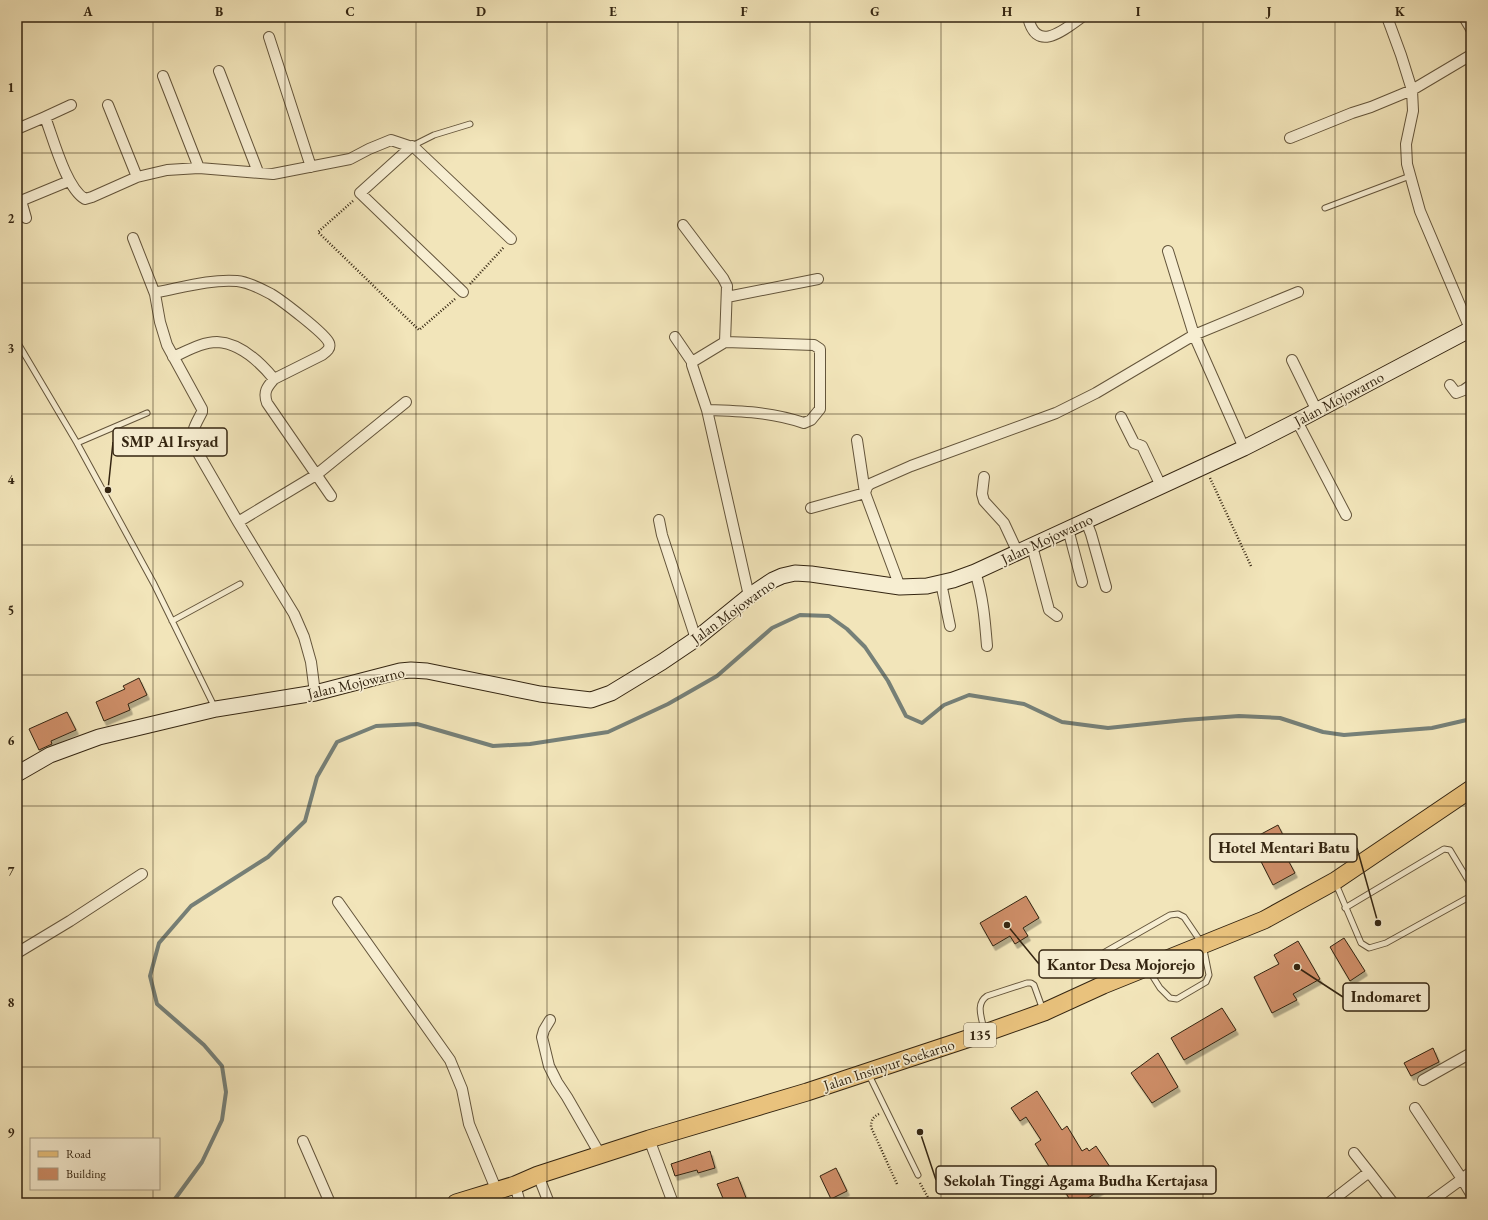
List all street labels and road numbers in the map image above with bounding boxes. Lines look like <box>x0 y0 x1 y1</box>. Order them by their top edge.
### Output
street label: Jalan Mojowarno <box>1289 367 1387 431</box>
street label: Jalan Mojowarno <box>996 509 1096 569</box>
street label: Jalan Mojowarno <box>685 574 778 649</box>
street label: Jalan Mojowarno <box>303 662 406 703</box>
road number: 135 <box>964 1023 996 1047</box>
street label: Jalan Insinyur Soekarno <box>819 1034 957 1095</box>

